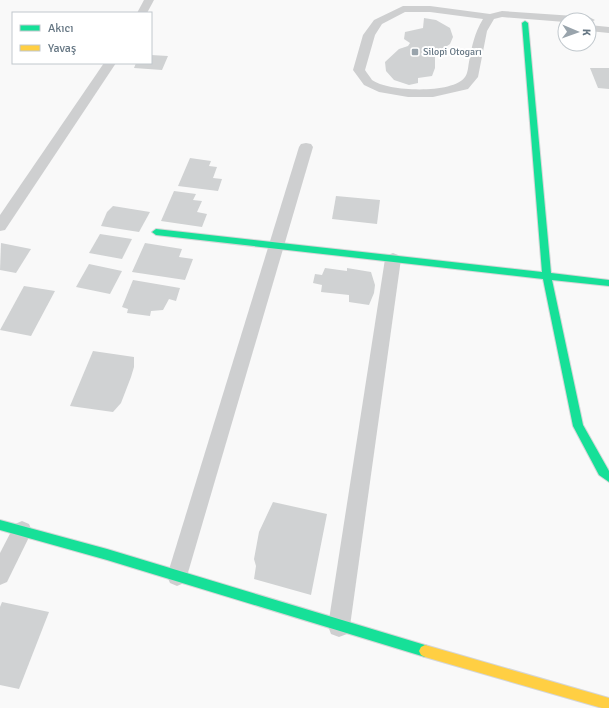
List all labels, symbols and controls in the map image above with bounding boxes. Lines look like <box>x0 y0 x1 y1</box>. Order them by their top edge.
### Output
legend <box>12 12 152 64</box>
north arrow <box>557 12 597 52</box>
text: Akıcı <box>48 21 74 36</box>
text: K <box>580 29 593 36</box>
text: Yavaş <box>48 41 76 56</box>
place label: Silopi Otogarı <box>423 46 482 58</box>
marker: Silopi Otogarı <box>410 47 420 57</box>

